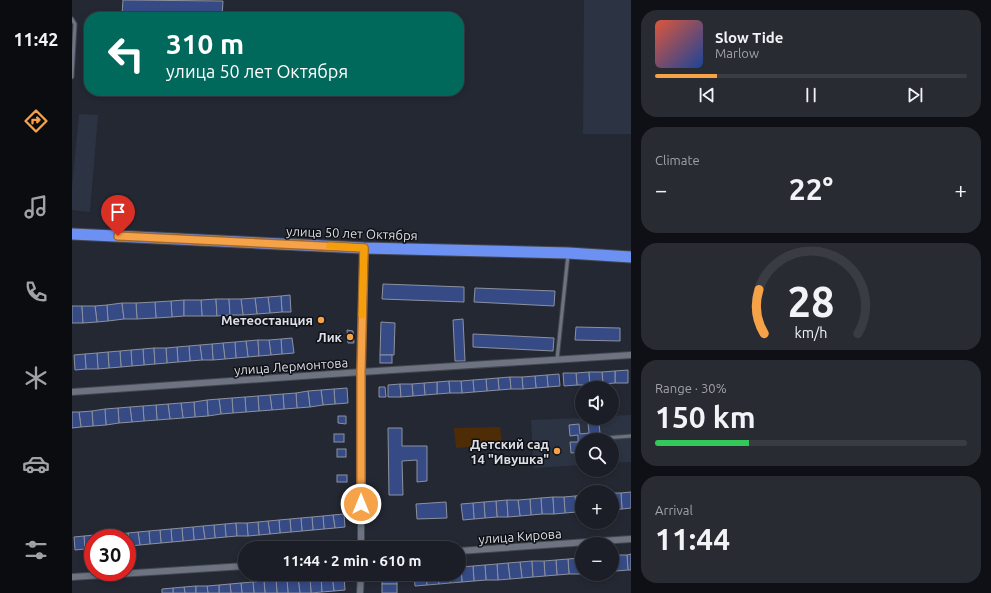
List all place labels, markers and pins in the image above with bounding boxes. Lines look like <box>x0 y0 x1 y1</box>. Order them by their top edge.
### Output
pin <box>101 195 135 236</box>
place label: Метеостанция <box>221 313 313 327</box>
marker: Метеостанция <box>316 315 326 325</box>
place label: Лик <box>317 330 343 344</box>
marker: Лик <box>345 332 355 342</box>
place label: Детский сад 14 "Ивушка" <box>470 437 549 466</box>
marker: Детский сад 14 "Ивушка" <box>552 446 562 456</box>

